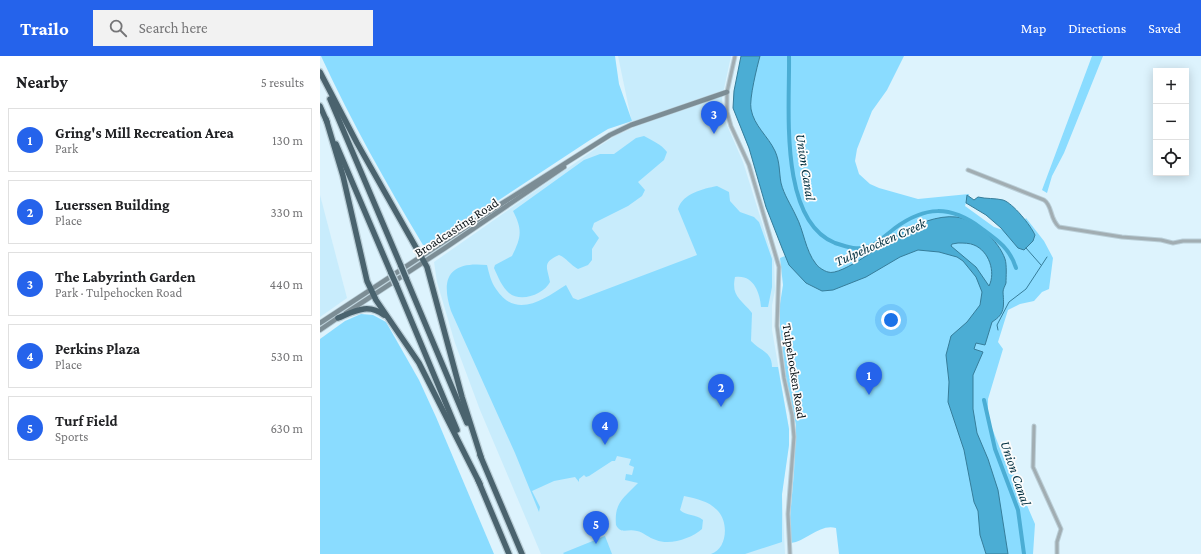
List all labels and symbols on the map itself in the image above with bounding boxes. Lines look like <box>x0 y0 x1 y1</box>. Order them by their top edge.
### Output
pin: 3 <box>701 101 727 134</box>
water label: Union Canal <box>793 132 819 202</box>
street label: Broadcasting Road <box>411 195 501 260</box>
water label: Tulpehocken Creek <box>832 214 929 269</box>
your location <box>881 310 901 330</box>
street label: Tulpehocken Road <box>780 322 809 420</box>
pin: 1 <box>856 362 882 395</box>
pin: 2 <box>708 374 734 407</box>
pin: 4 <box>592 412 618 445</box>
water label: Union Canal <box>997 438 1035 508</box>
pin: 5 <box>583 511 609 544</box>

